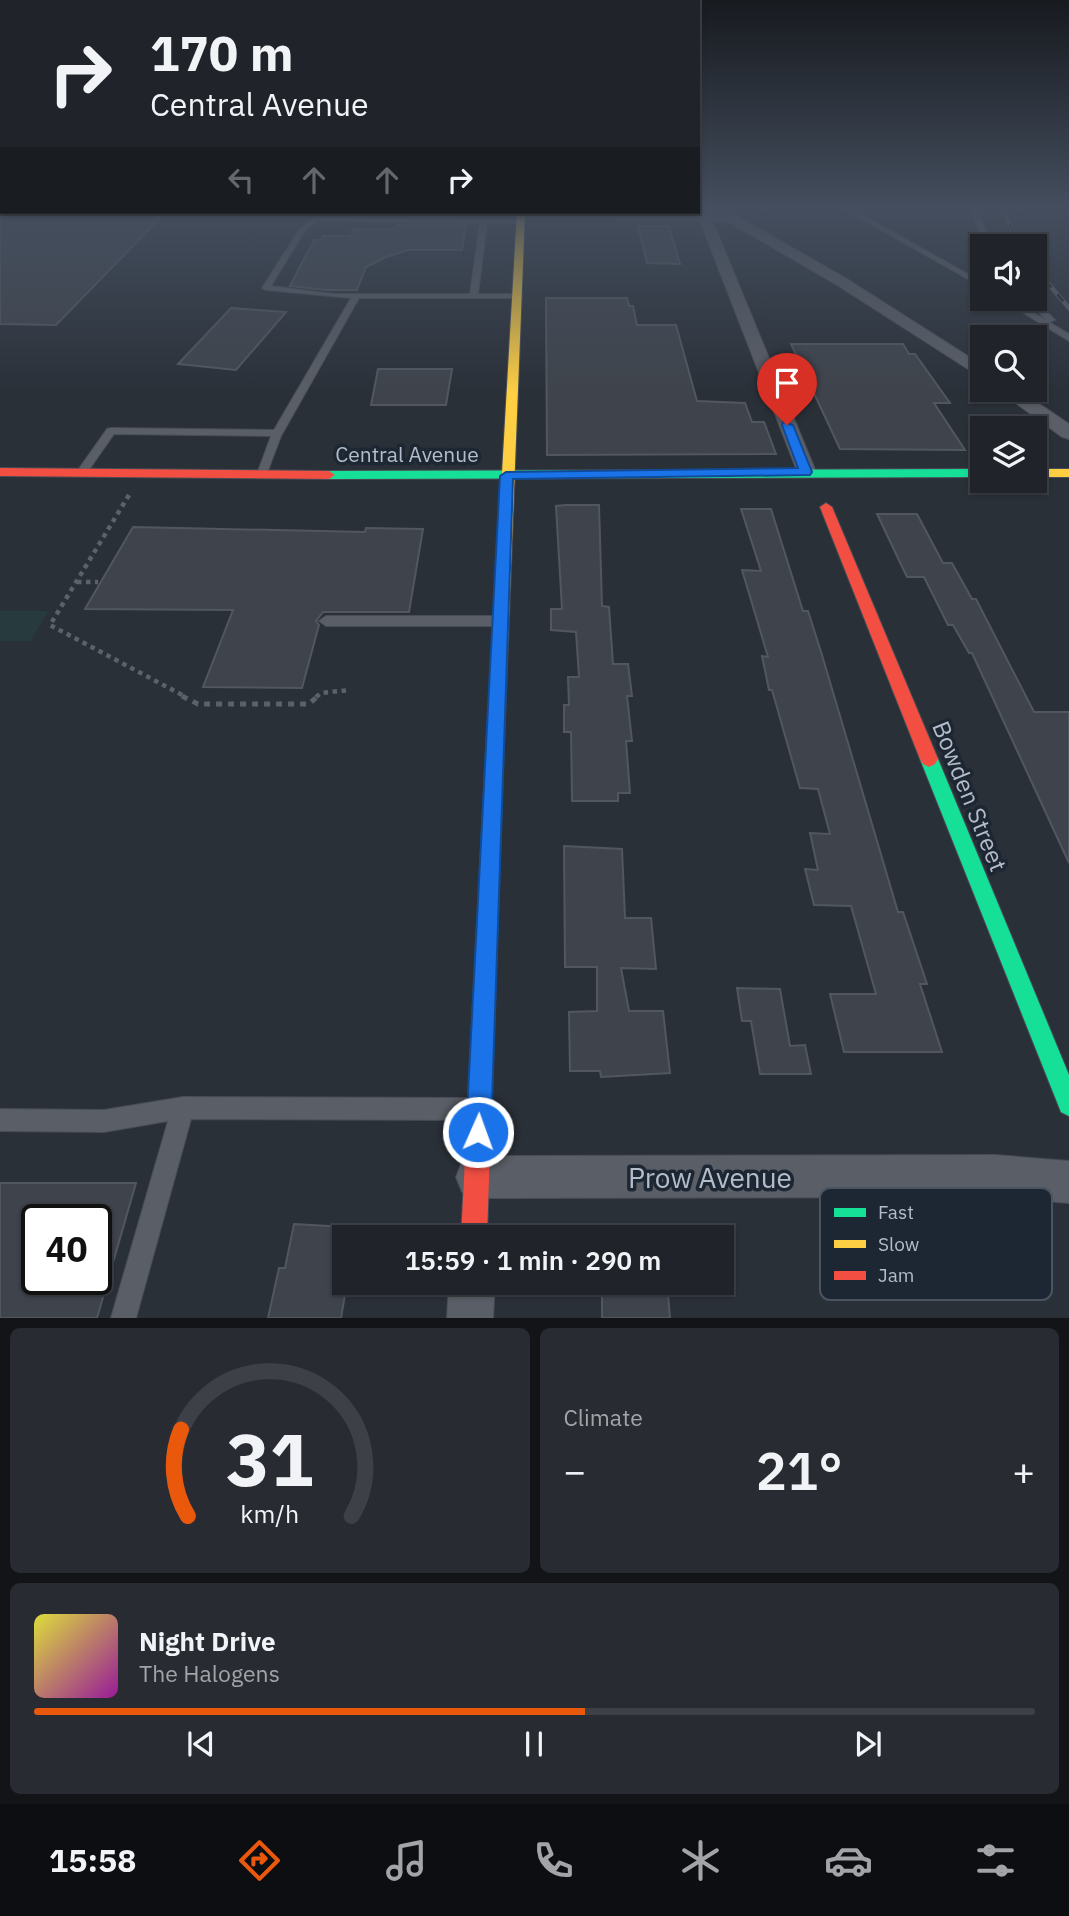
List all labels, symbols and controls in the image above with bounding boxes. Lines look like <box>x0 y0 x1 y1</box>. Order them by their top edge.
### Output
text: 170 m <box>150 21 294 84</box>
icon: right <box>35 28 126 119</box>
text: Central Avenue <box>150 83 369 125</box>
icon: left <box>222 161 260 199</box>
icon: ahead <box>295 161 333 199</box>
icon: ahead <box>368 161 406 199</box>
icon: right <box>441 161 479 199</box>
map controls <box>970 234 1047 493</box>
button: sound <box>970 234 1047 311</box>
button: search <box>970 325 1047 402</box>
pin <box>757 353 817 425</box>
icon: arrive <box>768 364 806 402</box>
button: layers <box>970 416 1047 493</box>
street label: Central Avenue <box>335 440 479 468</box>
street label: Bowden Street <box>925 716 1015 876</box>
position arrow <box>441 1095 515 1169</box>
street label: Prow Avenue <box>628 1159 792 1196</box>
legend <box>820 1188 1052 1300</box>
text: Fast <box>878 1200 914 1224</box>
speed limit sign: 40 <box>21 1204 112 1295</box>
text: Slow <box>878 1232 919 1256</box>
text: 15:59 · 1 min · 290 m <box>405 1243 661 1277</box>
text: Jam <box>878 1263 914 1287</box>
text: Climate <box>564 1402 643 1432</box>
text: 31 <box>226 1412 313 1507</box>
text: 21° <box>756 1437 843 1504</box>
text: − <box>564 1446 586 1495</box>
text: + <box>1012 1446 1035 1495</box>
text: km/h <box>240 1497 299 1530</box>
text: Night Drive <box>139 1624 276 1658</box>
text: The Halogens <box>139 1658 280 1688</box>
icon: previous <box>182 1725 220 1763</box>
icon: pause <box>515 1725 553 1763</box>
icon: next <box>849 1725 887 1763</box>
icon: directions <box>235 1836 284 1885</box>
icon: music <box>382 1836 431 1885</box>
icon: phone <box>529 1836 578 1885</box>
icon: climate <box>676 1836 725 1885</box>
icon: car <box>824 1836 873 1885</box>
icon: filters <box>971 1836 1020 1885</box>
text: 15:58 <box>49 1839 136 1881</box>

